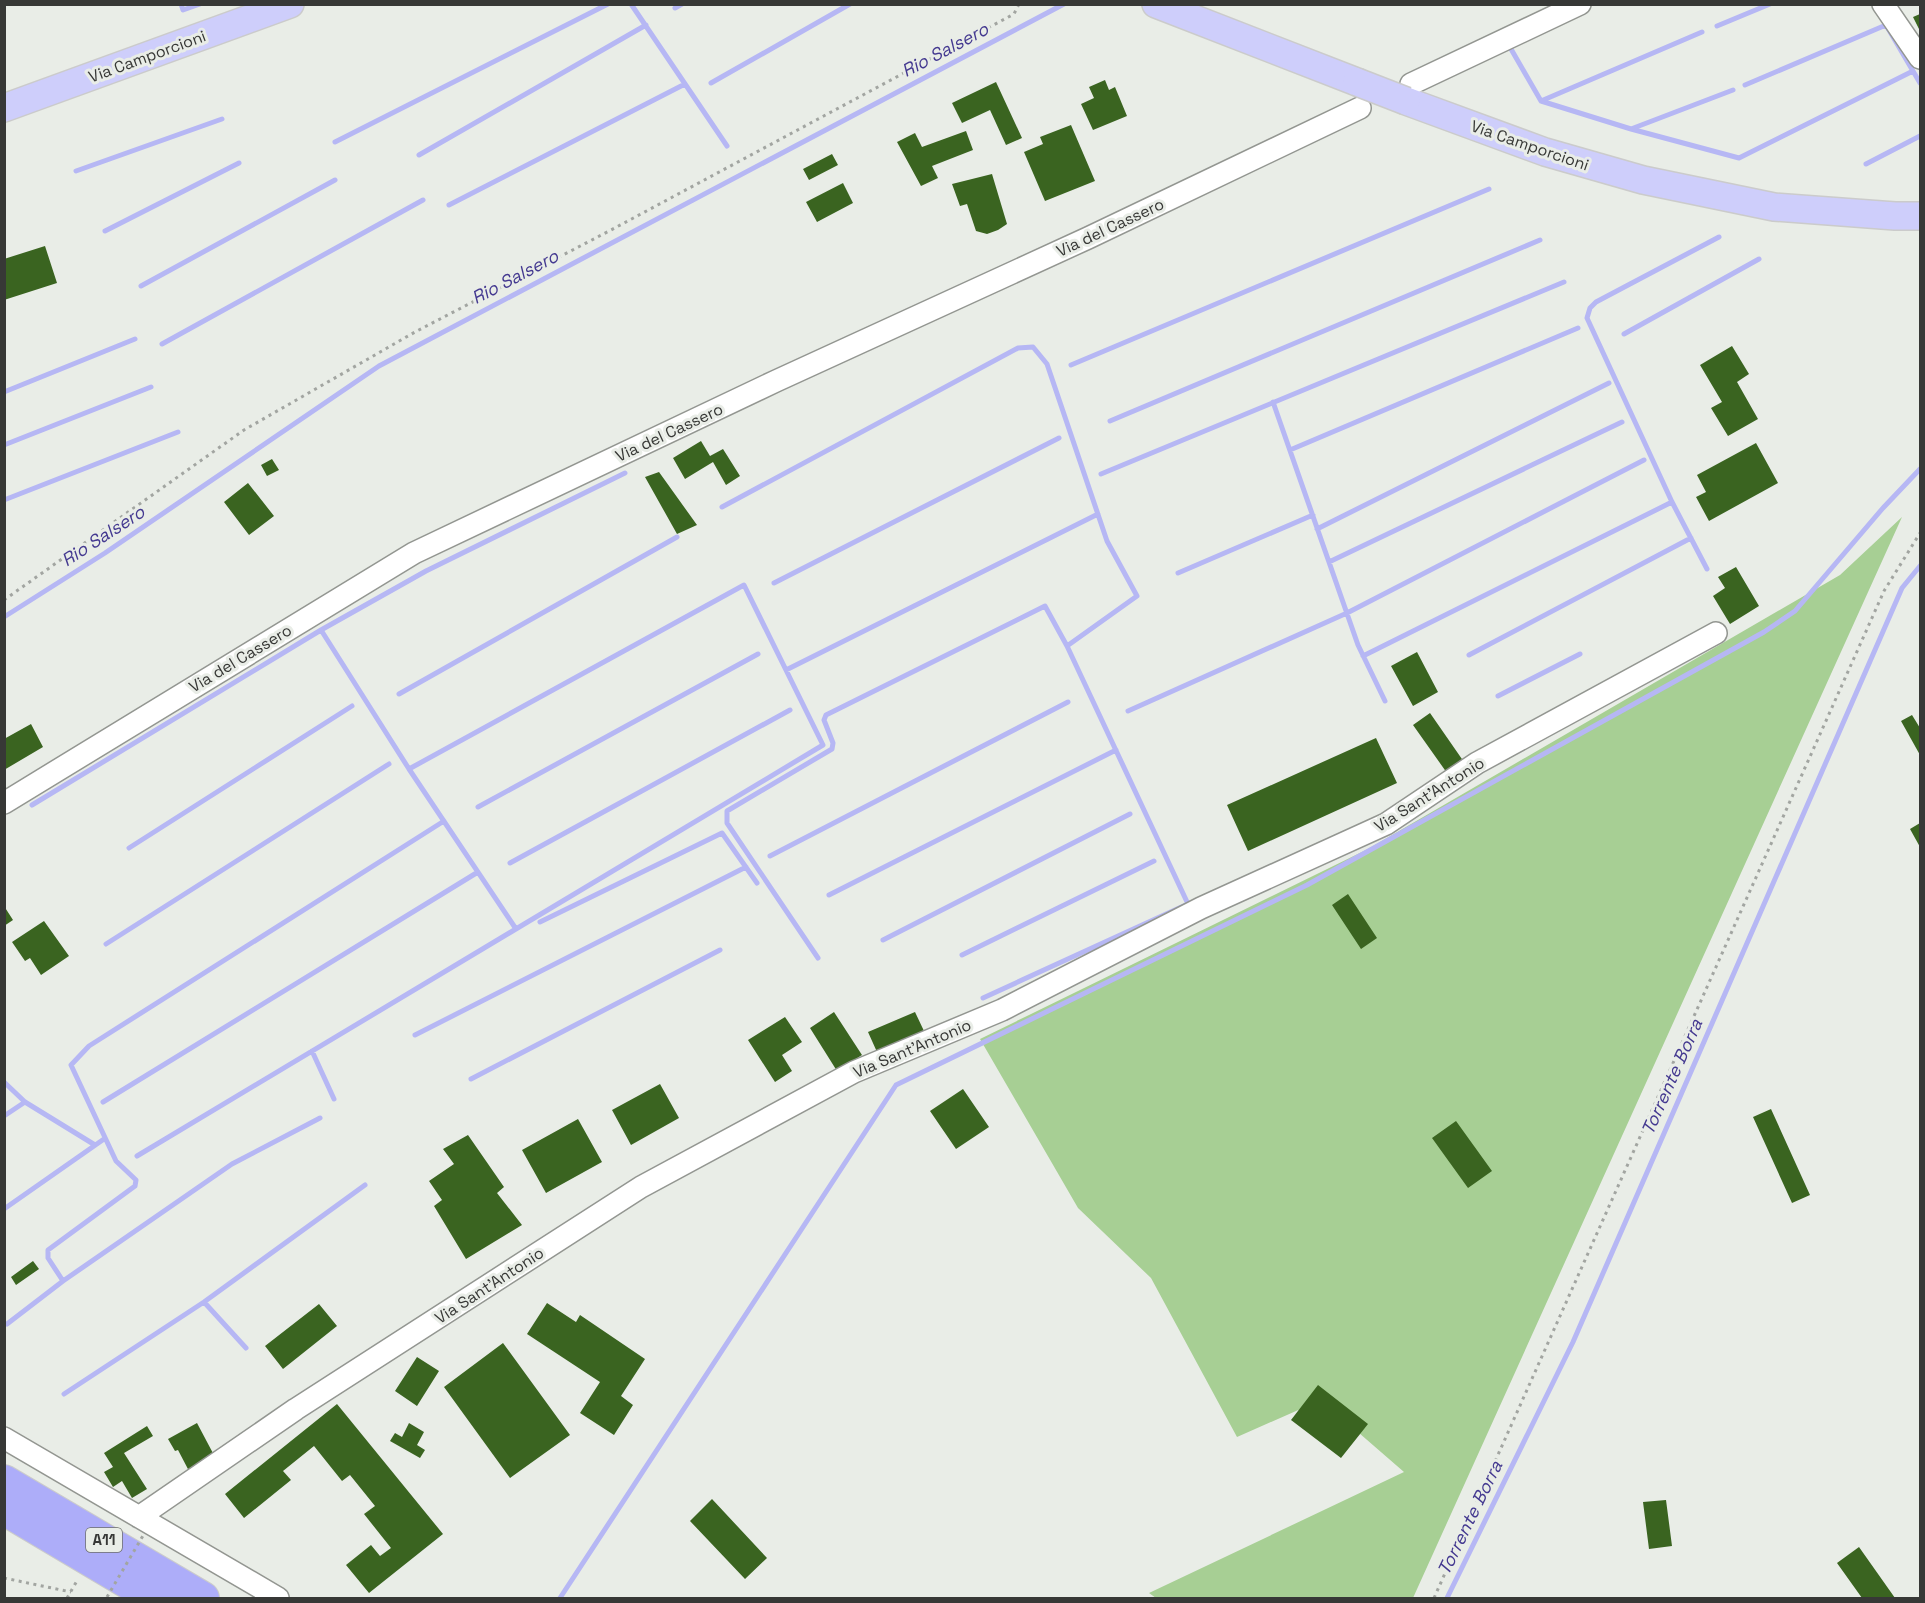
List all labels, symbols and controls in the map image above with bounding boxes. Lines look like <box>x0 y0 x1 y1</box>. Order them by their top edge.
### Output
water label: Rio Salsero <box>897 17 993 82</box>
street label: Via Camporcioni <box>86 25 209 87</box>
street label: Via Camporcioni <box>1468 115 1592 175</box>
street label: Via del Cassero <box>1053 193 1167 262</box>
water label: Rio Salsero <box>467 244 563 309</box>
street label: Via del Cassero <box>612 398 726 467</box>
water label: Rio Salsero <box>57 500 150 571</box>
street label: Via del Cassero <box>185 619 296 697</box>
street label: Via Sant'Antonio <box>1370 752 1488 837</box>
street label: Via Sant'Antonio <box>850 1014 974 1083</box>
water label: Torrente Borra <box>1636 1015 1708 1138</box>
street label: Via Sant'Antonio <box>431 1242 548 1329</box>
water label: Torrente Borra <box>1432 1456 1507 1579</box>
road number: A11 <box>86 1528 122 1552</box>

